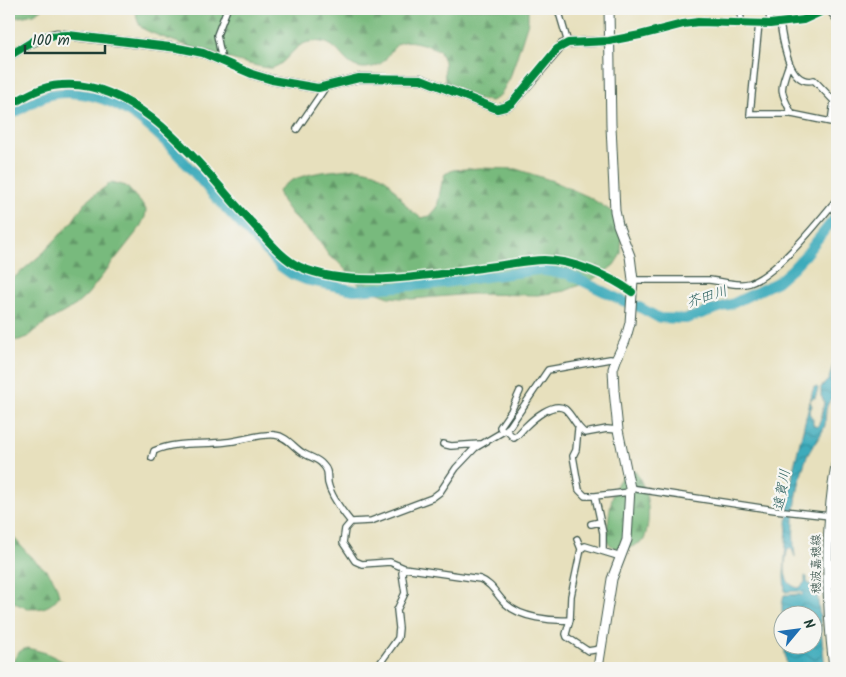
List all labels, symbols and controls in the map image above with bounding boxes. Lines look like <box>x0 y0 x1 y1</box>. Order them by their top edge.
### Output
scale bar <box>25 22 105 54</box>
text: 100 m <box>32 29 70 53</box>
water label: 芥田川 <box>684 280 730 314</box>
water label: 遠賀川 <box>768 467 796 513</box>
street label: 穂波嘉穂線 <box>807 534 826 594</box>
north arrow <box>774 604 824 654</box>
text: N <box>797 615 820 634</box>

